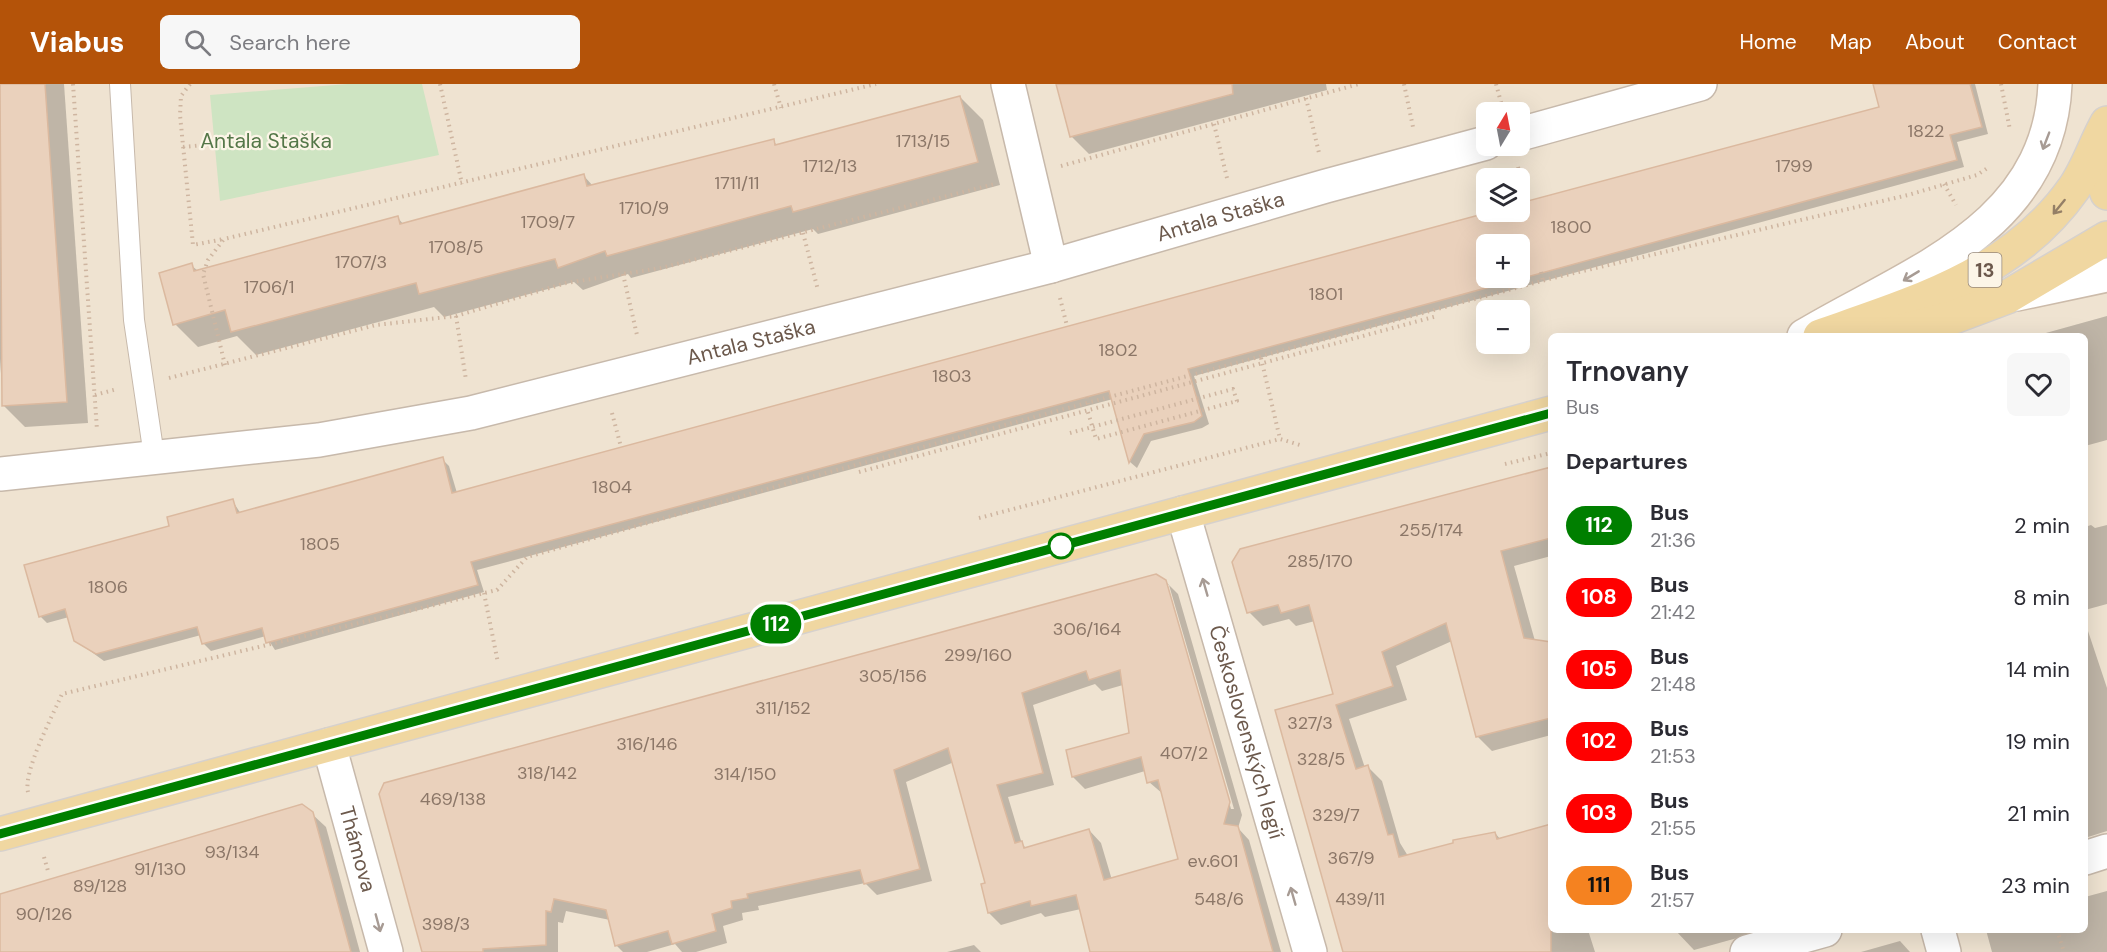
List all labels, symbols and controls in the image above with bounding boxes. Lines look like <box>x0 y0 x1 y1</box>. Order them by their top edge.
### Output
search box <box>160 15 580 69</box>
text: Viabus <box>30 24 124 61</box>
icon: search <box>181 26 214 59</box>
text: Search here <box>229 28 351 57</box>
text: Home <box>1739 28 1797 56</box>
text: Map <box>1830 28 1872 56</box>
text: About <box>1905 28 1965 56</box>
text: Contact <box>1998 28 2077 56</box>
north arrow <box>1476 102 1530 156</box>
map controls <box>1476 102 1530 354</box>
house number: 1822 <box>1908 119 1945 143</box>
park label: Antala Staška <box>200 127 332 155</box>
house number: 1713/15 <box>896 129 950 153</box>
one-way arrow <box>2039 131 2050 150</box>
house number: 1712/13 <box>803 154 857 178</box>
house number: 1799 <box>1775 154 1813 178</box>
button: layers <box>1476 168 1530 222</box>
house number: 1711/11 <box>715 171 759 195</box>
street label: Antala Staška <box>1153 185 1288 249</box>
house number: 1710/9 <box>619 196 669 220</box>
one-way arrow <box>2052 199 2066 214</box>
house number: 1709/7 <box>521 210 575 234</box>
house number: 1800 <box>1550 215 1592 239</box>
button: + <box>1476 234 1530 288</box>
house number: 1708/5 <box>428 235 484 259</box>
house number: 1707/3 <box>335 250 387 274</box>
road number: 13 <box>1968 253 2002 287</box>
one-way arrow <box>1903 271 1920 283</box>
house number: 1706/1 <box>244 275 294 299</box>
house number: 1801 <box>1309 282 1343 306</box>
button: − <box>1476 300 1530 354</box>
street label: Antala Staška <box>684 312 818 372</box>
house number: 1802 <box>1098 338 1138 362</box>
text: Trnovany <box>1566 353 1689 390</box>
button: heart <box>2007 353 2070 416</box>
house number: 1803 <box>932 364 972 388</box>
text: Bus <box>1566 394 1600 420</box>
text: Departures <box>1566 447 1688 476</box>
house number: 1804 <box>592 475 632 499</box>
text: Bus <box>1650 498 1689 527</box>
text: 112 <box>1585 511 1613 539</box>
text: 2 min <box>2014 511 2070 540</box>
house number: 255/174 <box>1399 518 1463 542</box>
text: 21:36 <box>1650 527 1696 553</box>
house number: 1805 <box>300 532 340 556</box>
unlabelled marker <box>1048 533 1074 559</box>
house number: 285/170 <box>1287 549 1353 573</box>
text: Bus <box>1650 570 1689 599</box>
house number: 1806 <box>88 575 128 599</box>
one-way arrow <box>1199 578 1210 597</box>
text: 108 <box>1581 583 1617 611</box>
text: 8 min <box>2013 583 2070 612</box>
text: 21:42 <box>1650 599 1695 625</box>
line badge: 112 <box>742 604 810 644</box>
text: 112 <box>762 610 790 638</box>
house number: 306/164 <box>1053 617 1121 641</box>
street label: Československých legií <box>1202 622 1291 842</box>
text: Bus <box>1650 642 1689 671</box>
house number: 299/160 <box>944 643 1012 667</box>
text: 105 <box>1581 655 1617 683</box>
text: 14 min <box>2006 655 2070 684</box>
house number: 305/156 <box>859 664 927 688</box>
text: 21:48 <box>1650 671 1696 697</box>
house number: 311/152 <box>755 696 811 720</box>
house number: 327/3 <box>1287 711 1333 735</box>
text: Bus <box>1650 714 1689 743</box>
text: 102 <box>1582 727 1616 755</box>
text: 19 min <box>2006 727 2070 756</box>
house number: 316/146 <box>616 732 678 756</box>
house number: 407/2 <box>1160 741 1208 765</box>
text: 21:53 <box>1650 743 1696 769</box>
house number: 328/5 <box>1297 747 1345 771</box>
house number: 318/142 <box>517 761 577 785</box>
house number: 314/150 <box>714 762 776 786</box>
text: Bus <box>1650 786 1689 815</box>
house number: 469/138 <box>420 787 486 811</box>
text: 103 <box>1581 799 1617 827</box>
text: 21 min <box>2007 799 2070 828</box>
street label: Thámova <box>333 803 383 895</box>
house number: 329/7 <box>1312 803 1360 827</box>
text: 21:55 <box>1650 815 1696 841</box>
house number: 93/134 <box>204 840 260 864</box>
house number: 367/9 <box>1327 846 1375 870</box>
house number: ev.601 <box>1188 849 1238 873</box>
house number: 91/130 <box>134 857 186 881</box>
text: Bus <box>1650 858 1689 887</box>
text: 111 <box>1588 871 1610 899</box>
text: 23 min <box>2001 871 2070 900</box>
house number: 89/128 <box>73 874 127 898</box>
house number: 548/6 <box>1194 887 1244 911</box>
one-way arrow <box>1287 887 1299 906</box>
house number: 439/11 <box>1335 887 1385 911</box>
text: 21:57 <box>1650 887 1694 913</box>
house number: 90/126 <box>15 902 73 926</box>
house number: 398/3 <box>422 912 470 936</box>
one-way arrow <box>373 913 384 932</box>

